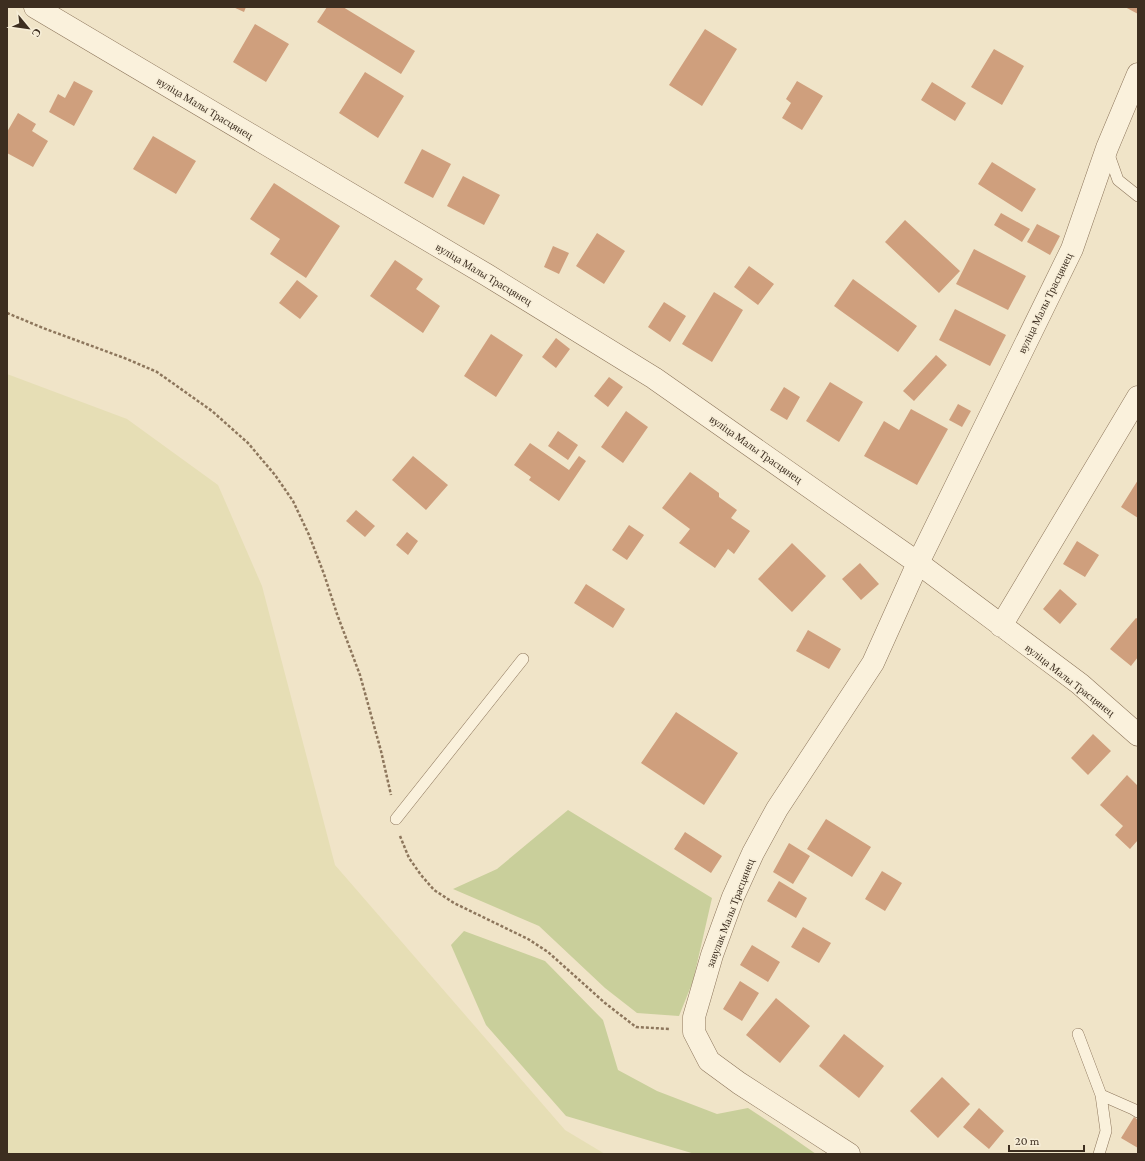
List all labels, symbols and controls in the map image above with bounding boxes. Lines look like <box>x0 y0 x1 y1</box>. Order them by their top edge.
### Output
north arrow <box>8 8 48 48</box>
text: С <box>30 26 44 39</box>
street label: вуліца Малы Трасцянец <box>155 75 255 142</box>
street label: вуліца Малы Трасцянец <box>434 241 534 308</box>
street label: вуліца Малы Трасцянец <box>1015 251 1075 355</box>
street label: вуліца Малы Трасцянец <box>707 413 805 486</box>
street label: вуліца Малы Трасцянец <box>1023 641 1117 719</box>
street label: завулак Малы Трасцянец <box>704 857 756 969</box>
scale bar <box>1009 1127 1084 1153</box>
text: 20 m <box>1015 1134 1040 1148</box>

